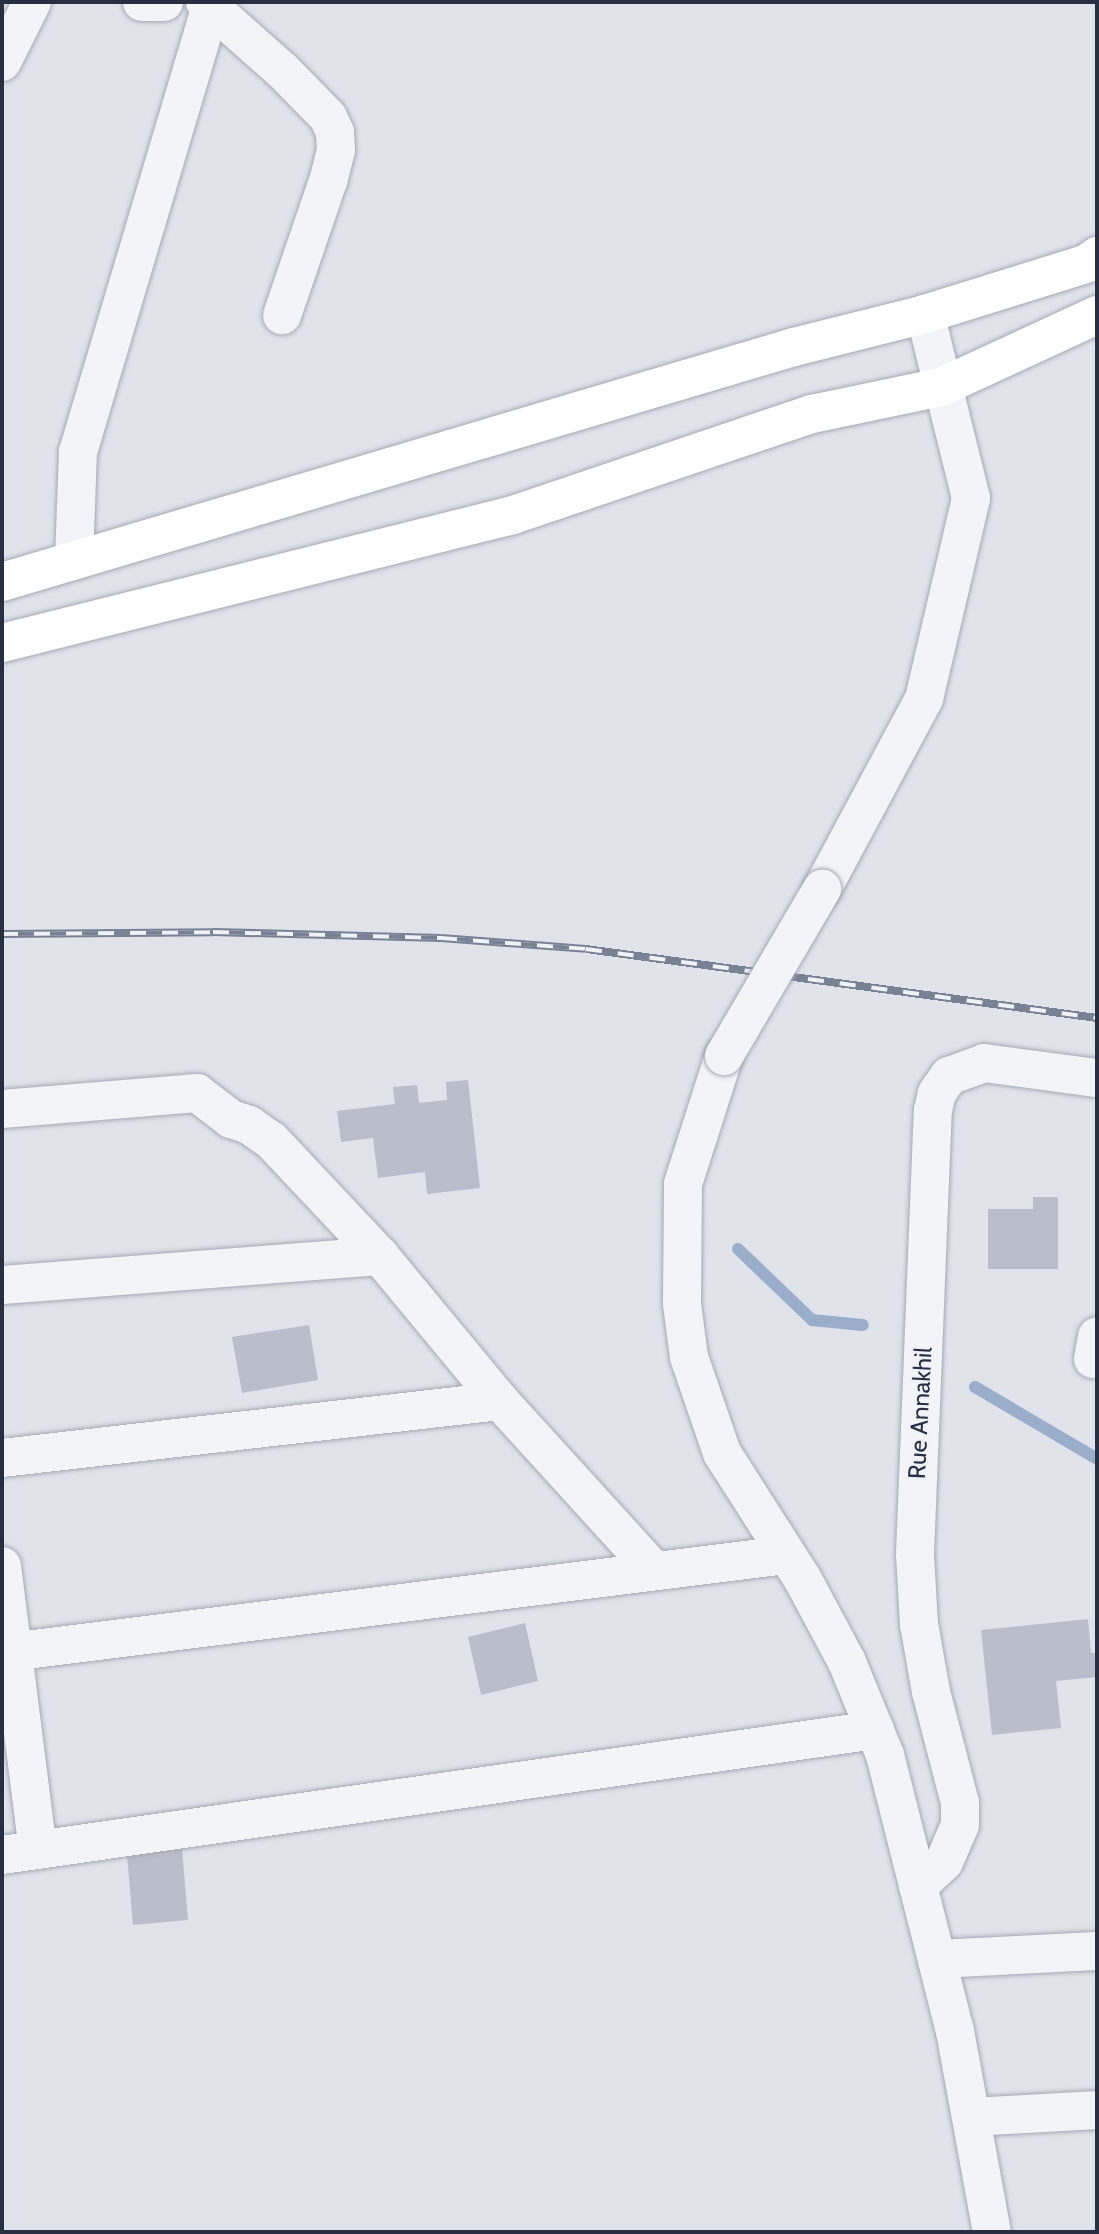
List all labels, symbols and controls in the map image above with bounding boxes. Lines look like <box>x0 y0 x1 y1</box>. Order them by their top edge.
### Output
street label: Rue Annakhil <box>902 1346 938 1480</box>

